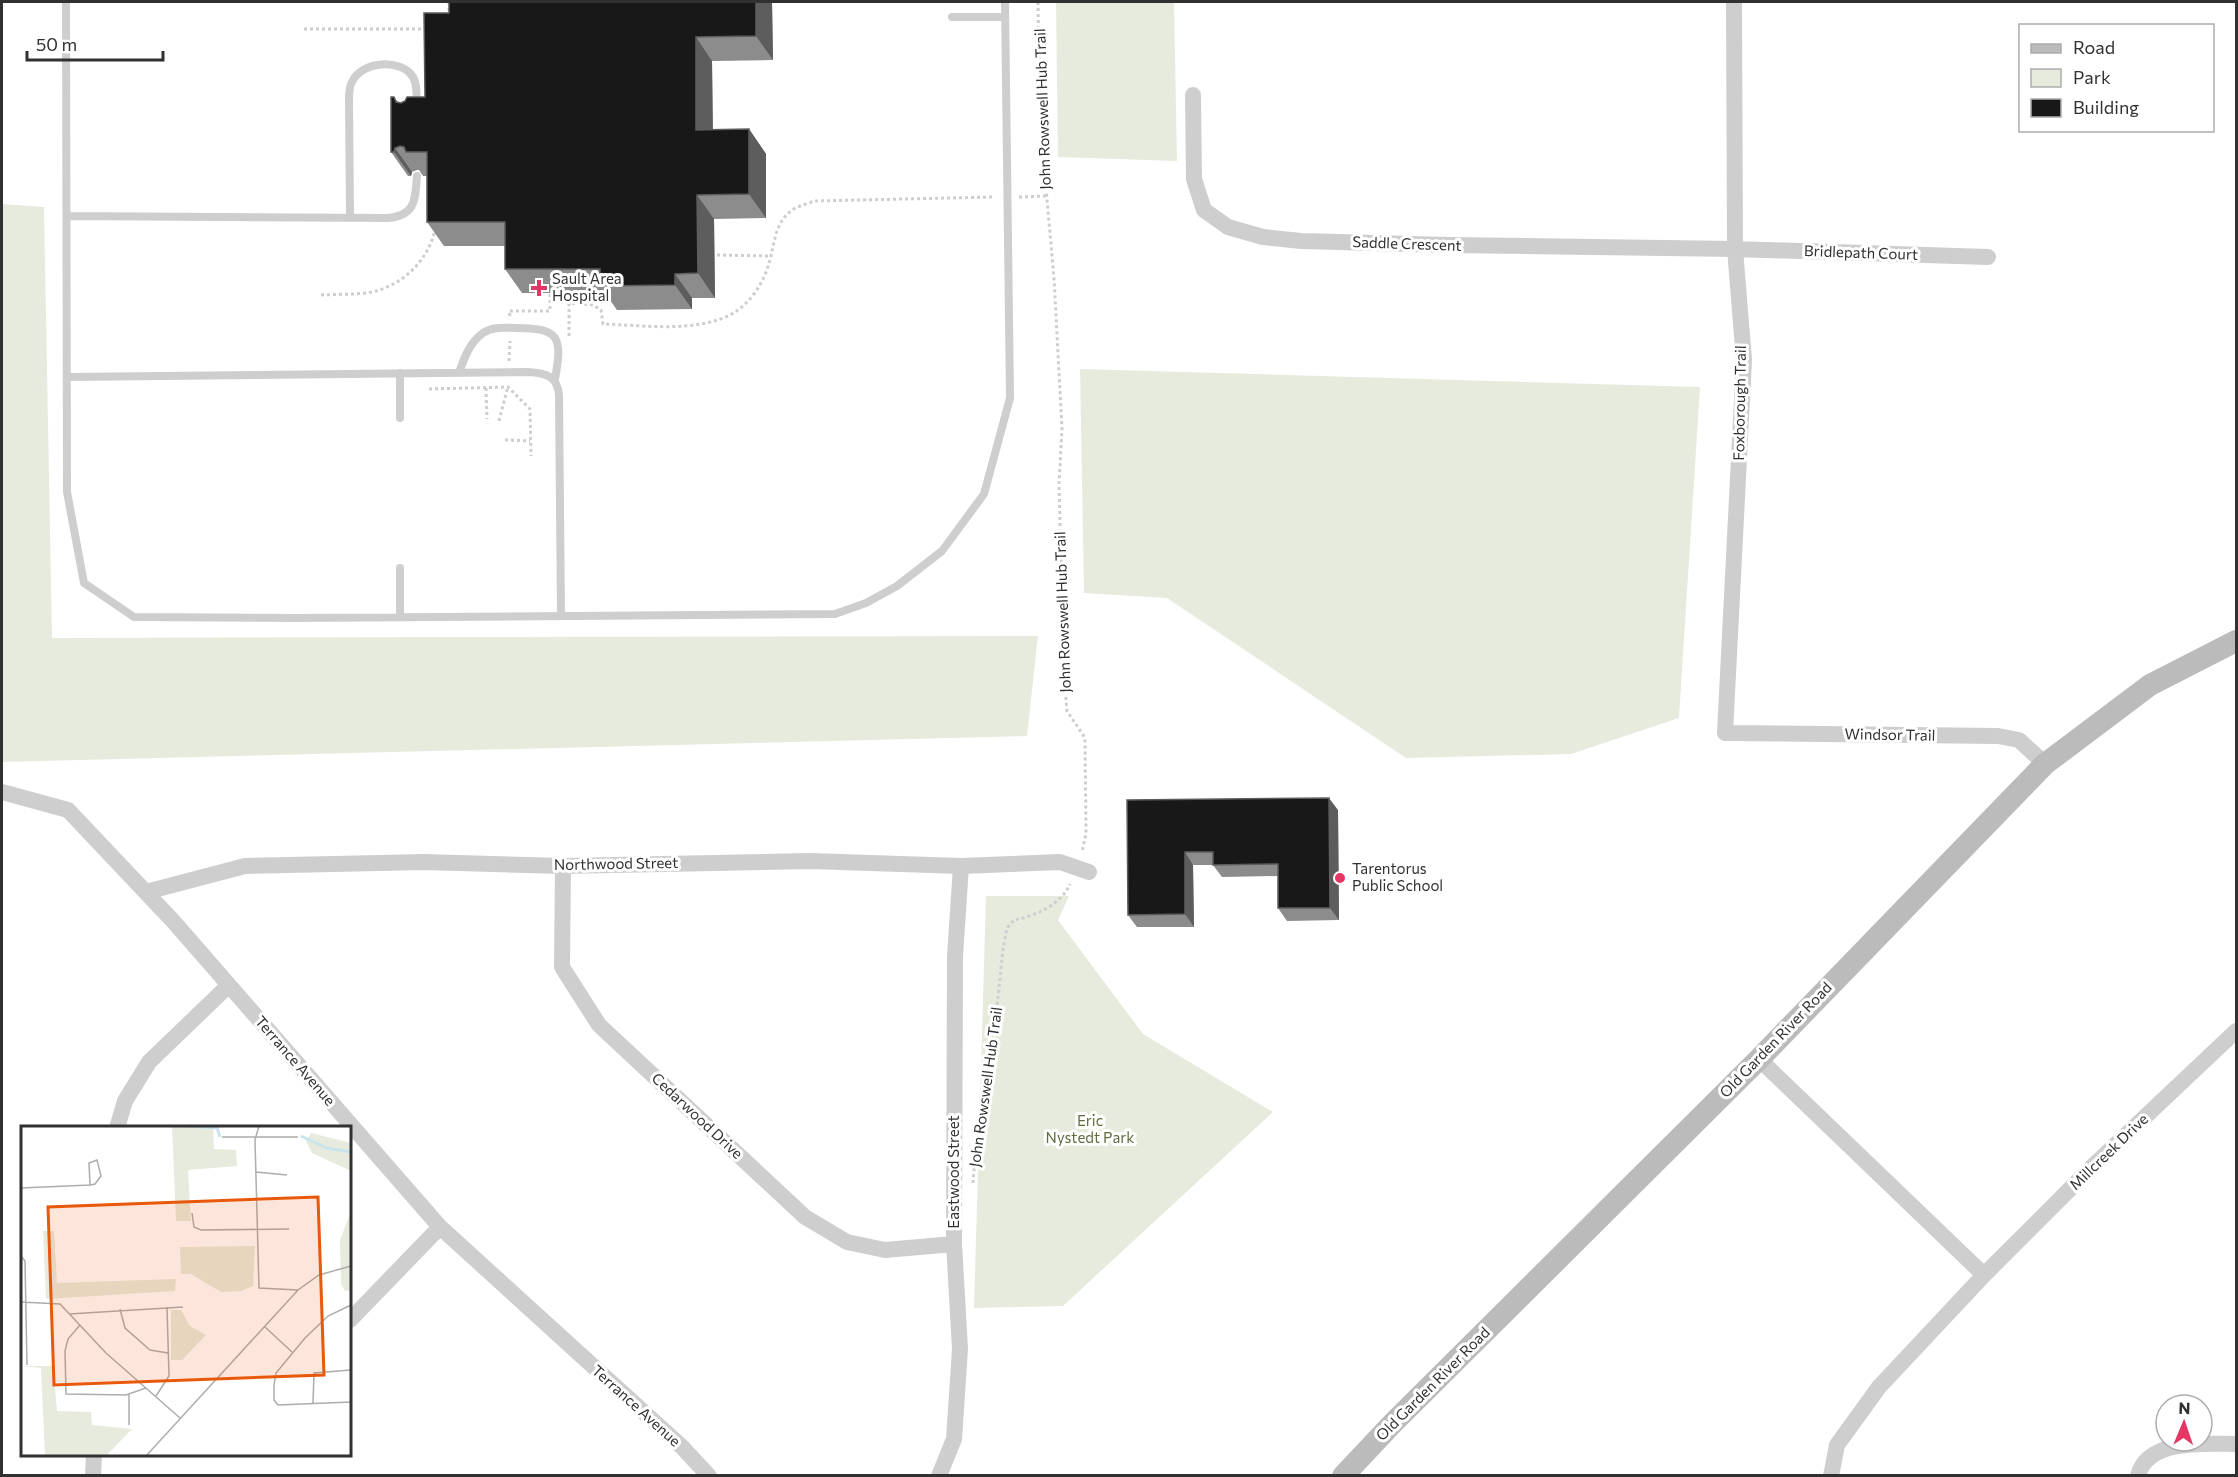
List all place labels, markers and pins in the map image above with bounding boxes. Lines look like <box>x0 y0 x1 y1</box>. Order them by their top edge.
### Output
place label: Sault Area Hospital <box>552 269 622 304</box>
marker: Sault Area Hospital <box>530 279 548 297</box>
place label: Tarentorus Public School <box>1352 859 1443 894</box>
marker: Tarentorus Public School <box>1333 871 1347 885</box>

